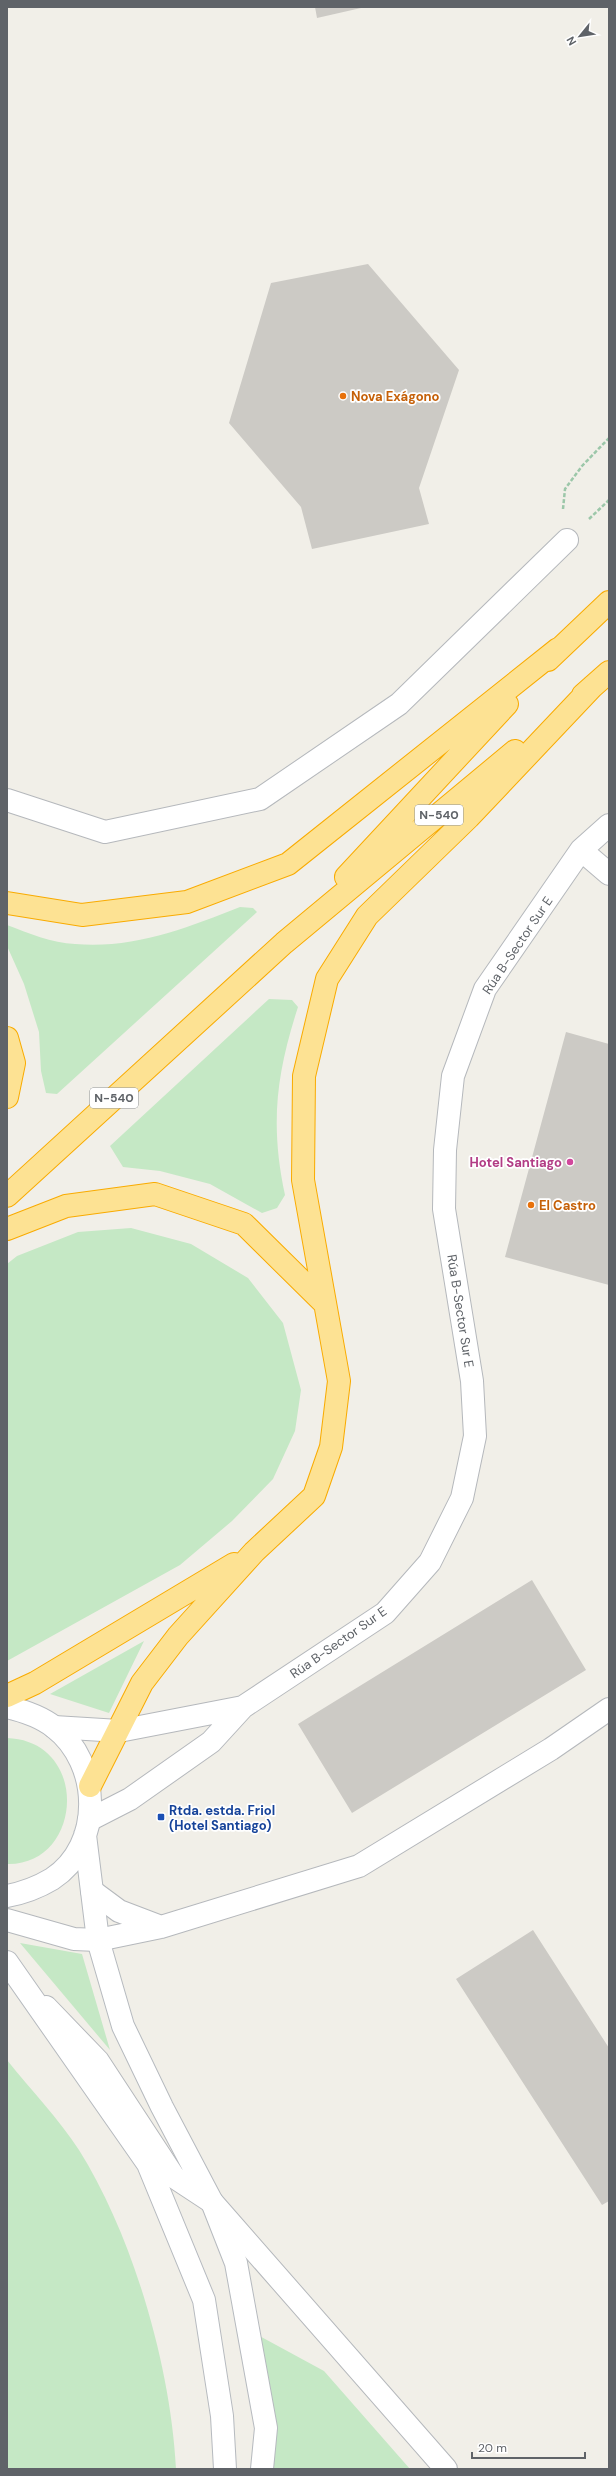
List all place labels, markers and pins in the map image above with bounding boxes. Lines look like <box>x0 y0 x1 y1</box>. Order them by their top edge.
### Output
place label: Nova Exágono <box>351 388 440 405</box>
marker: Nova Exágono <box>338 391 348 401</box>
place label: Hotel Santiago <box>470 1154 562 1171</box>
marker: Hotel Santiago <box>565 1157 575 1167</box>
place label: El Castro <box>539 1197 596 1214</box>
marker: El Castro <box>526 1200 536 1210</box>
place label: Rtda. estda. Friol (Hotel Santiago) <box>169 1802 275 1834</box>
marker: Rtda. estda. Friol (Hotel Santiago) <box>156 1812 166 1822</box>

